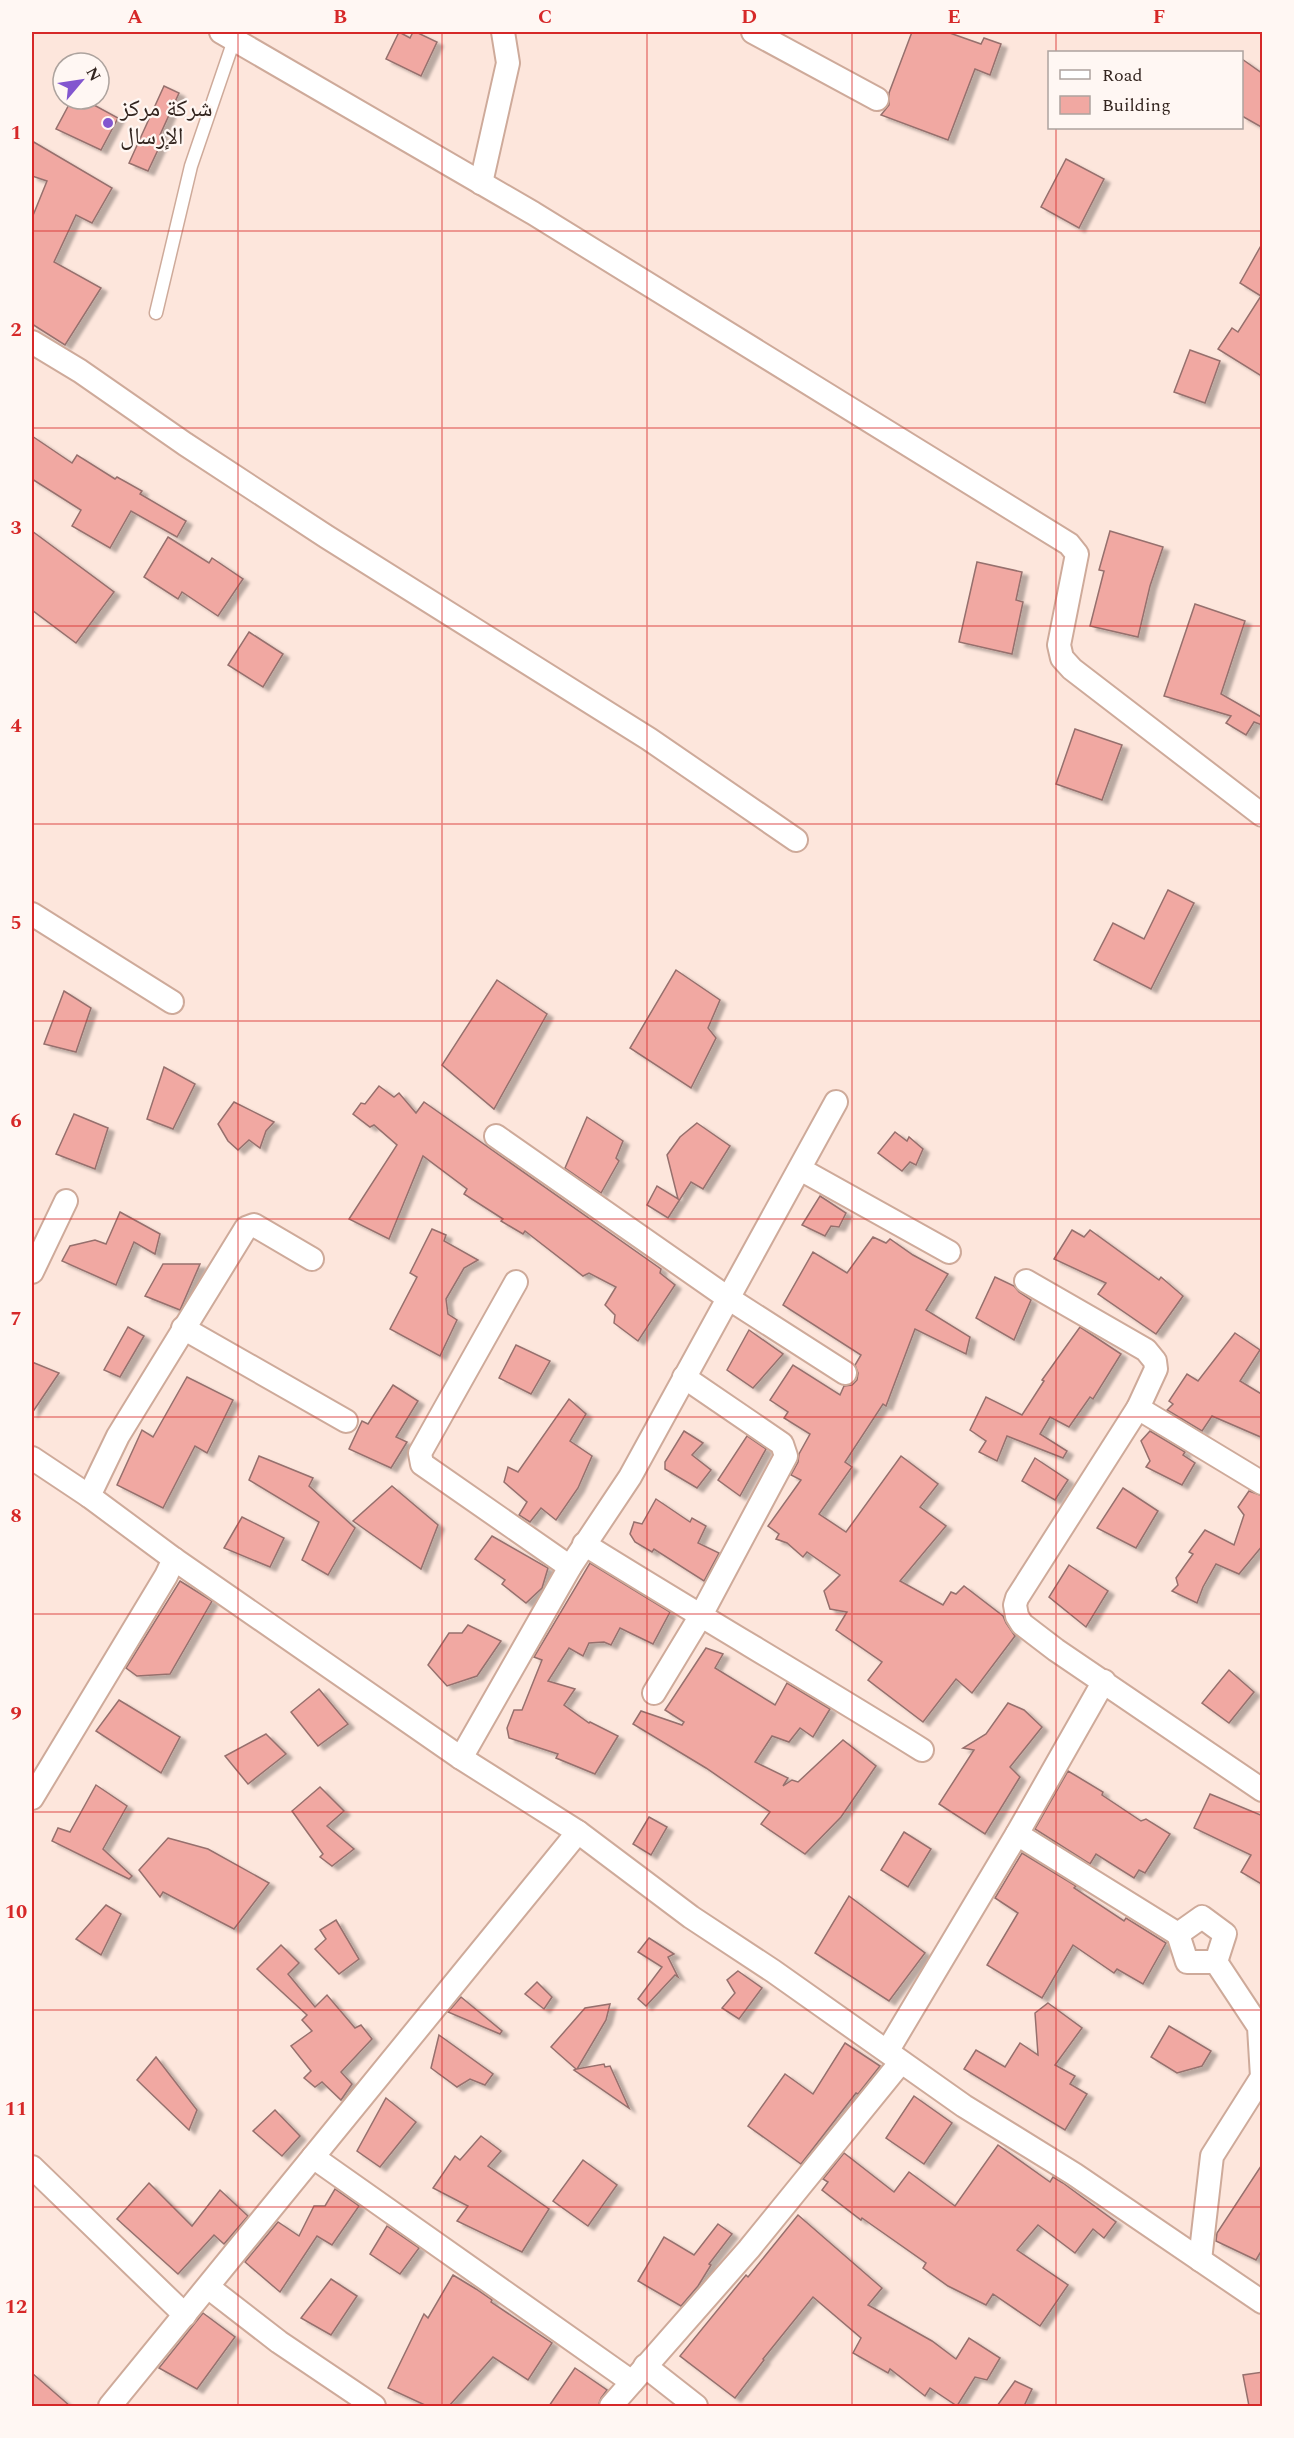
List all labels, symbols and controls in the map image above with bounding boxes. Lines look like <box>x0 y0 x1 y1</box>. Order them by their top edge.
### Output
text: A <box>127 2 143 32</box>
text: B <box>333 2 347 32</box>
text: C <box>538 2 552 32</box>
text: D <box>741 2 757 32</box>
text: E <box>947 2 961 32</box>
text: F <box>1153 2 1165 32</box>
north arrow <box>51 51 111 111</box>
legend <box>1048 51 1243 129</box>
text: Road <box>1102 62 1143 89</box>
text: N <box>80 63 107 86</box>
place label: شركة مركز الإرسال <box>119 91 213 155</box>
text: Building <box>1102 92 1171 119</box>
marker: شركة مركز الإرسال <box>101 116 115 130</box>
text: 1 <box>10 118 22 148</box>
text: 2 <box>10 315 22 345</box>
text: 3 <box>10 513 22 543</box>
text: 4 <box>10 711 22 741</box>
text: 5 <box>10 908 22 938</box>
text: 6 <box>10 1106 22 1136</box>
text: 7 <box>10 1304 22 1334</box>
text: 8 <box>10 1501 22 1531</box>
text: 9 <box>10 1699 22 1729</box>
text: 10 <box>5 1897 27 1927</box>
text: 11 <box>5 2094 27 2124</box>
text: 12 <box>5 2292 27 2322</box>

